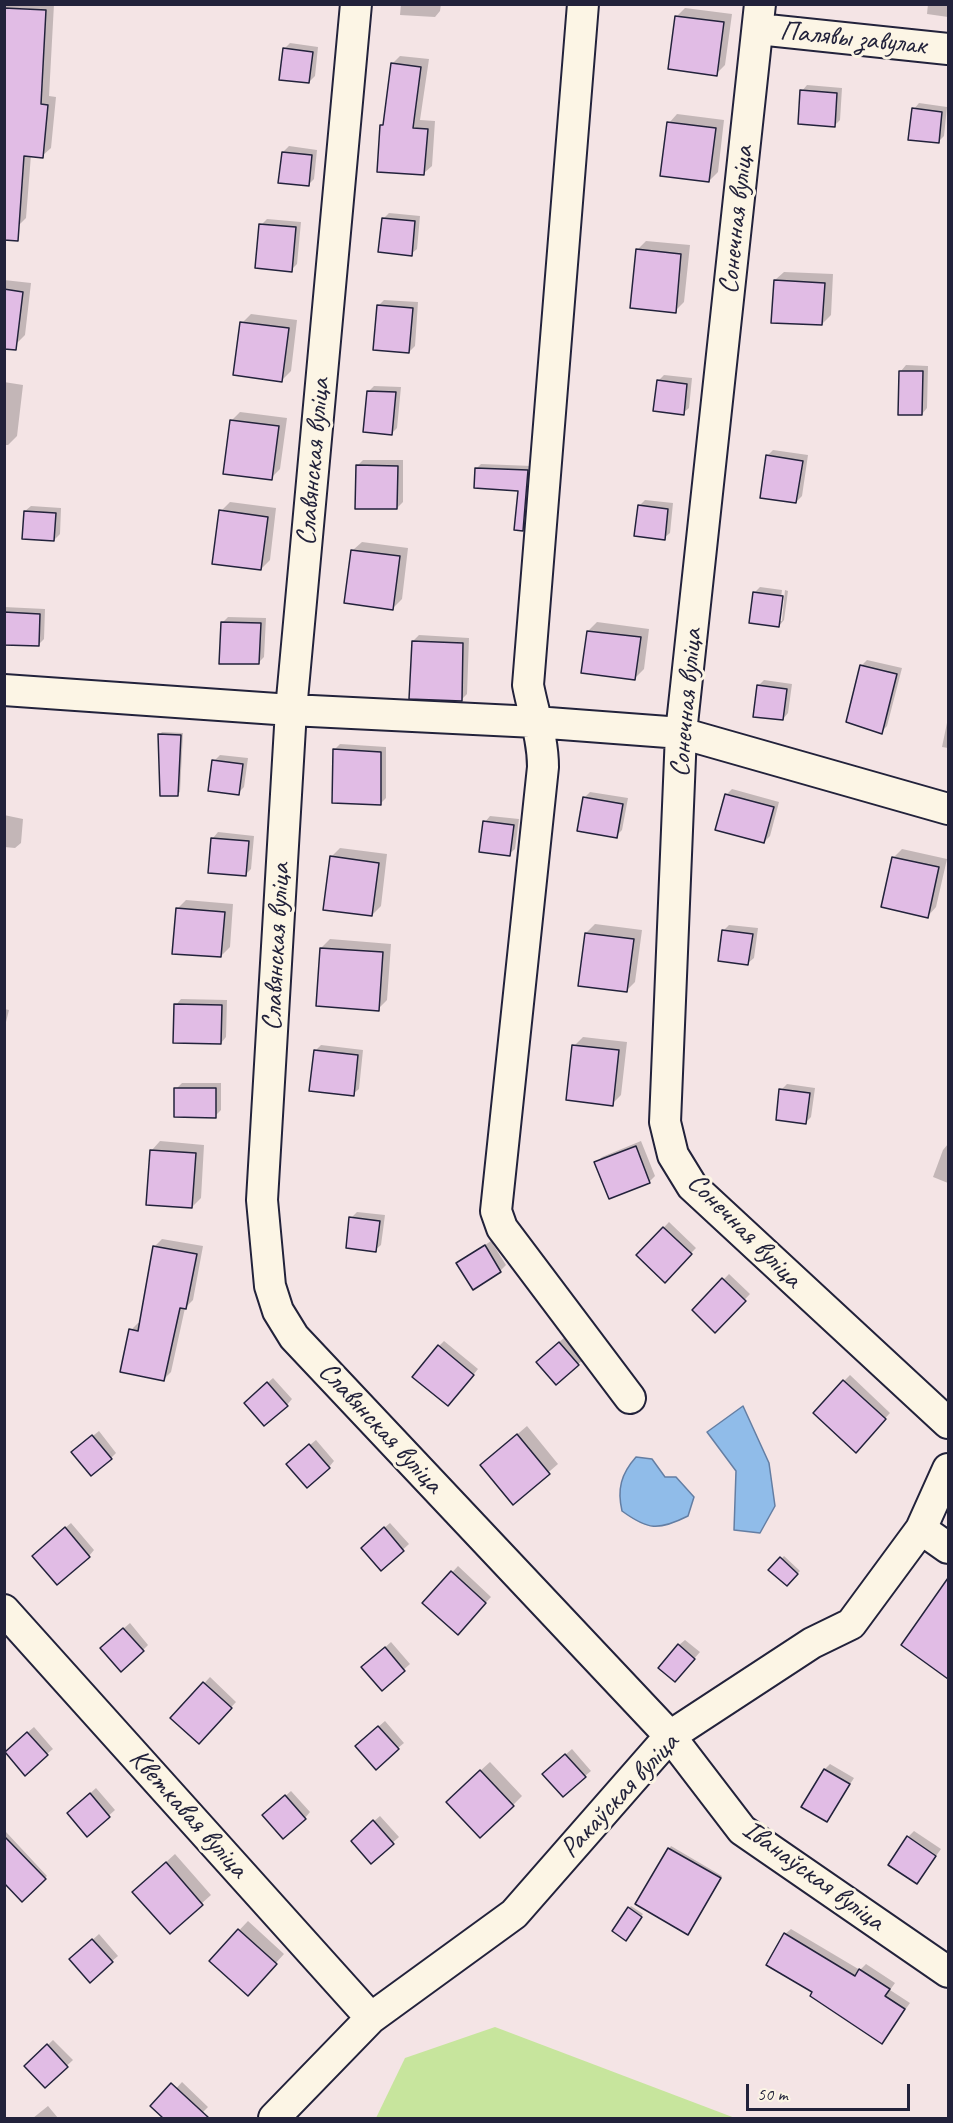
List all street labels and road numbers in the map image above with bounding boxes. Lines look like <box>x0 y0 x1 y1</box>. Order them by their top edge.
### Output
street label: Палявы завулак <box>778 15 928 63</box>
street label: Сонечная вуліца <box>713 144 761 296</box>
street label: Славянская вуліца <box>290 377 338 547</box>
street label: Сонечная вуліца <box>664 627 710 779</box>
street label: Славянская вуліца <box>256 862 298 1032</box>
street label: Сонечная вуліца <box>679 1166 809 1296</box>
street label: Славянская вуліца <box>311 1355 449 1501</box>
street label: Ракаўская вуліца <box>554 1727 686 1865</box>
street label: Кветкавая вуліца <box>121 1743 255 1885</box>
street label: Іванаўская вуліца <box>735 1813 891 1939</box>

